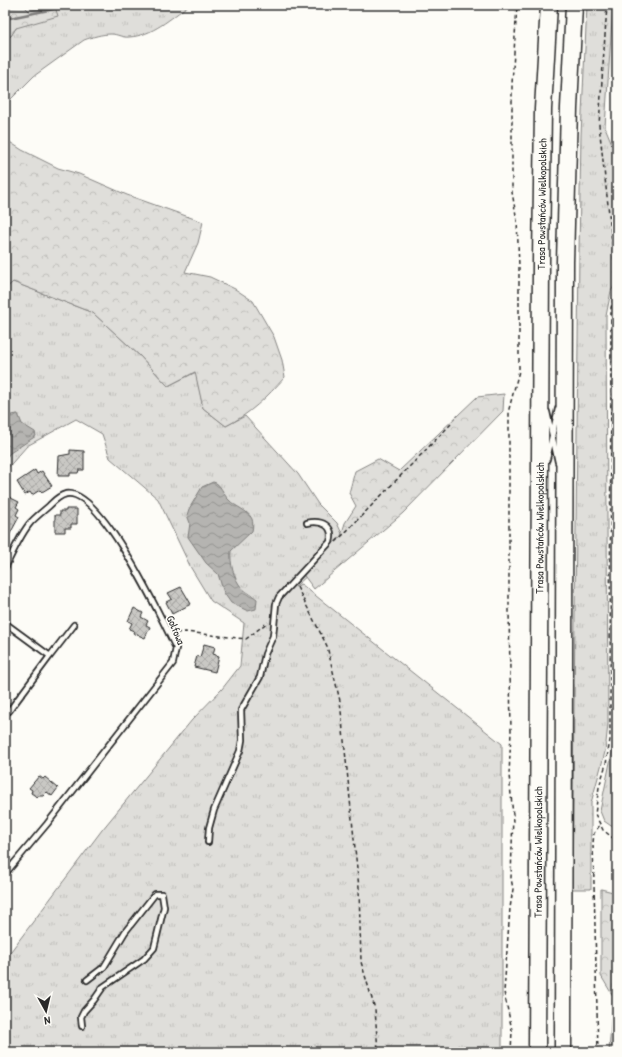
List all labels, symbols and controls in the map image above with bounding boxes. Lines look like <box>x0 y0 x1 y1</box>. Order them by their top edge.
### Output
street label: Trasa Powstańców Wielkopolskich <box>534 138 550 270</box>
street label: Trasa Powstańców Wielkopolskich <box>532 462 547 594</box>
street label: Golfowa <box>164 613 189 647</box>
street label: Trasa Powstańców Wielkopolskich <box>531 786 545 918</box>
north arrow <box>26 991 66 1031</box>
text: N <box>43 1014 51 1028</box>

